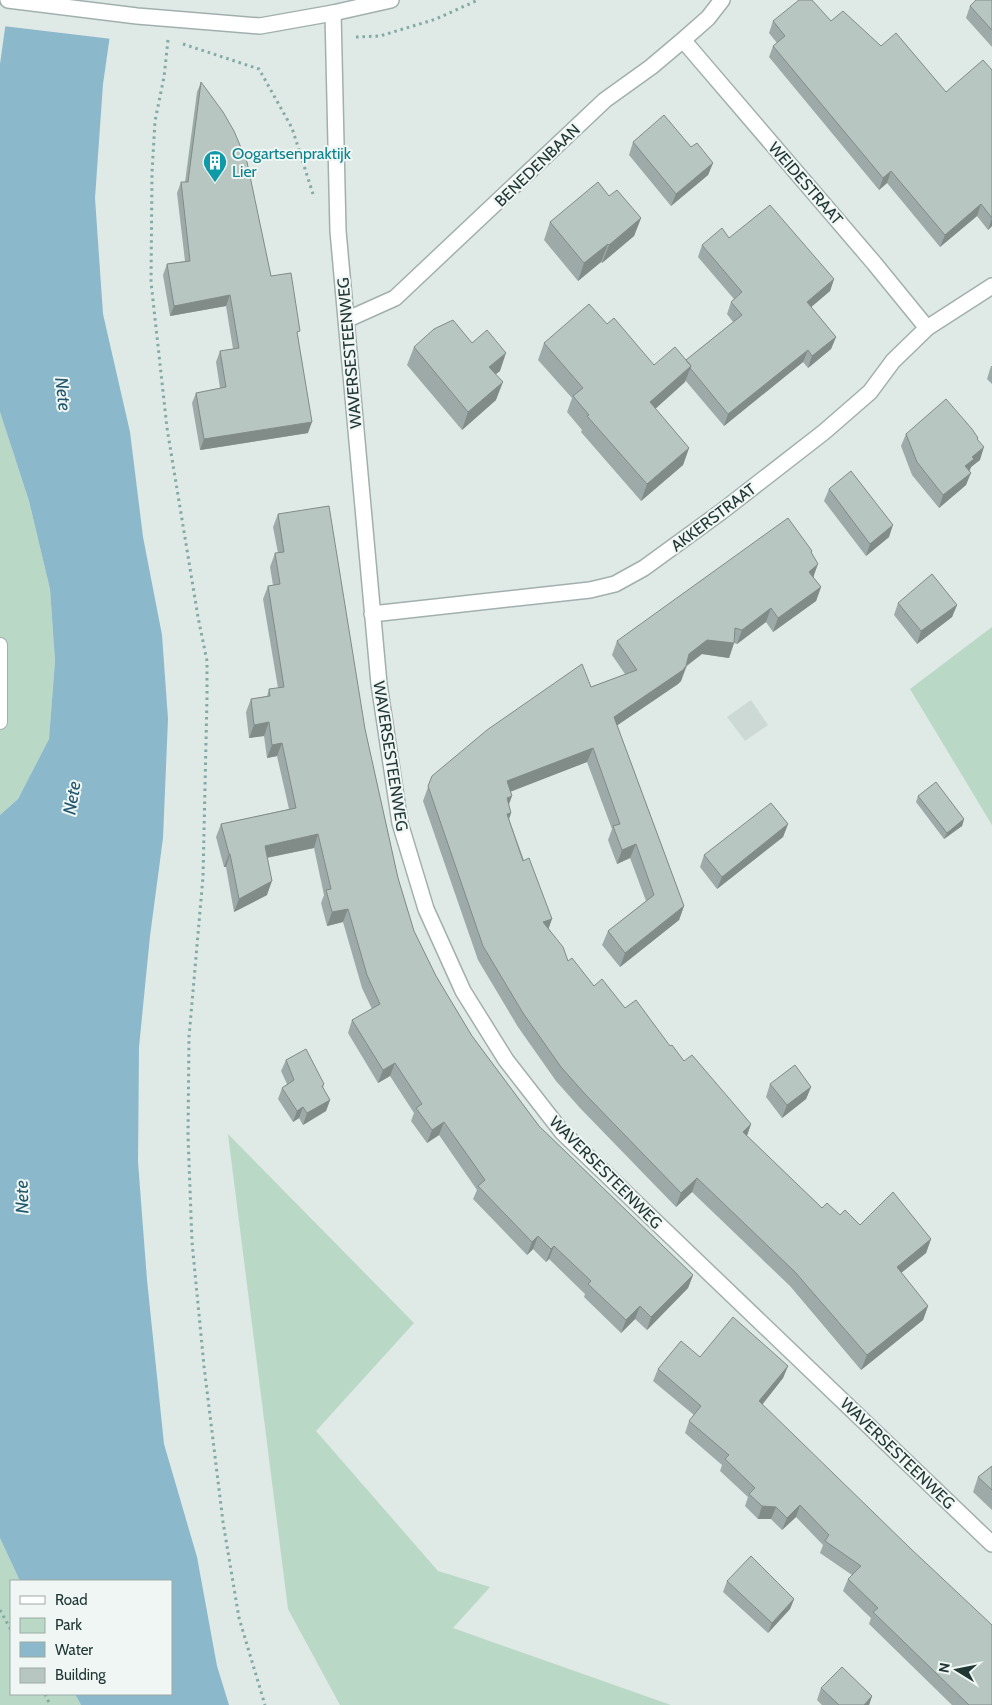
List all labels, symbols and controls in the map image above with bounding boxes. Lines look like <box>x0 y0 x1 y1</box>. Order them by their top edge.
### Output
street label: BENEDENBAAN <box>491 120 584 211</box>
street label: WEIDESTRAAT <box>765 138 847 229</box>
place label: Oogartsenpraktijk Lier <box>232 144 352 181</box>
building icon: Oogartsenpraktijk Lier <box>202 149 228 183</box>
street label: WAVERSESTEENWEG <box>333 277 366 429</box>
water label: Nete <box>50 376 76 412</box>
street label: AKKERSTRAAT <box>667 479 760 555</box>
street label: WAVERSESTEENWEG <box>369 680 412 832</box>
water label: Nete <box>59 780 85 816</box>
street label: WAVERSESTEENWEG <box>545 1112 666 1233</box>
water label: Nete <box>10 1180 34 1214</box>
street label: WAVERSESTEENWEG <box>837 1394 959 1513</box>
legend <box>10 1580 172 1695</box>
text: Road <box>55 1591 88 1609</box>
text: Park <box>55 1616 82 1634</box>
text: Water <box>55 1641 93 1659</box>
north arrow <box>932 1645 982 1695</box>
text: N <box>934 1661 954 1674</box>
text: Building <box>55 1666 106 1684</box>

